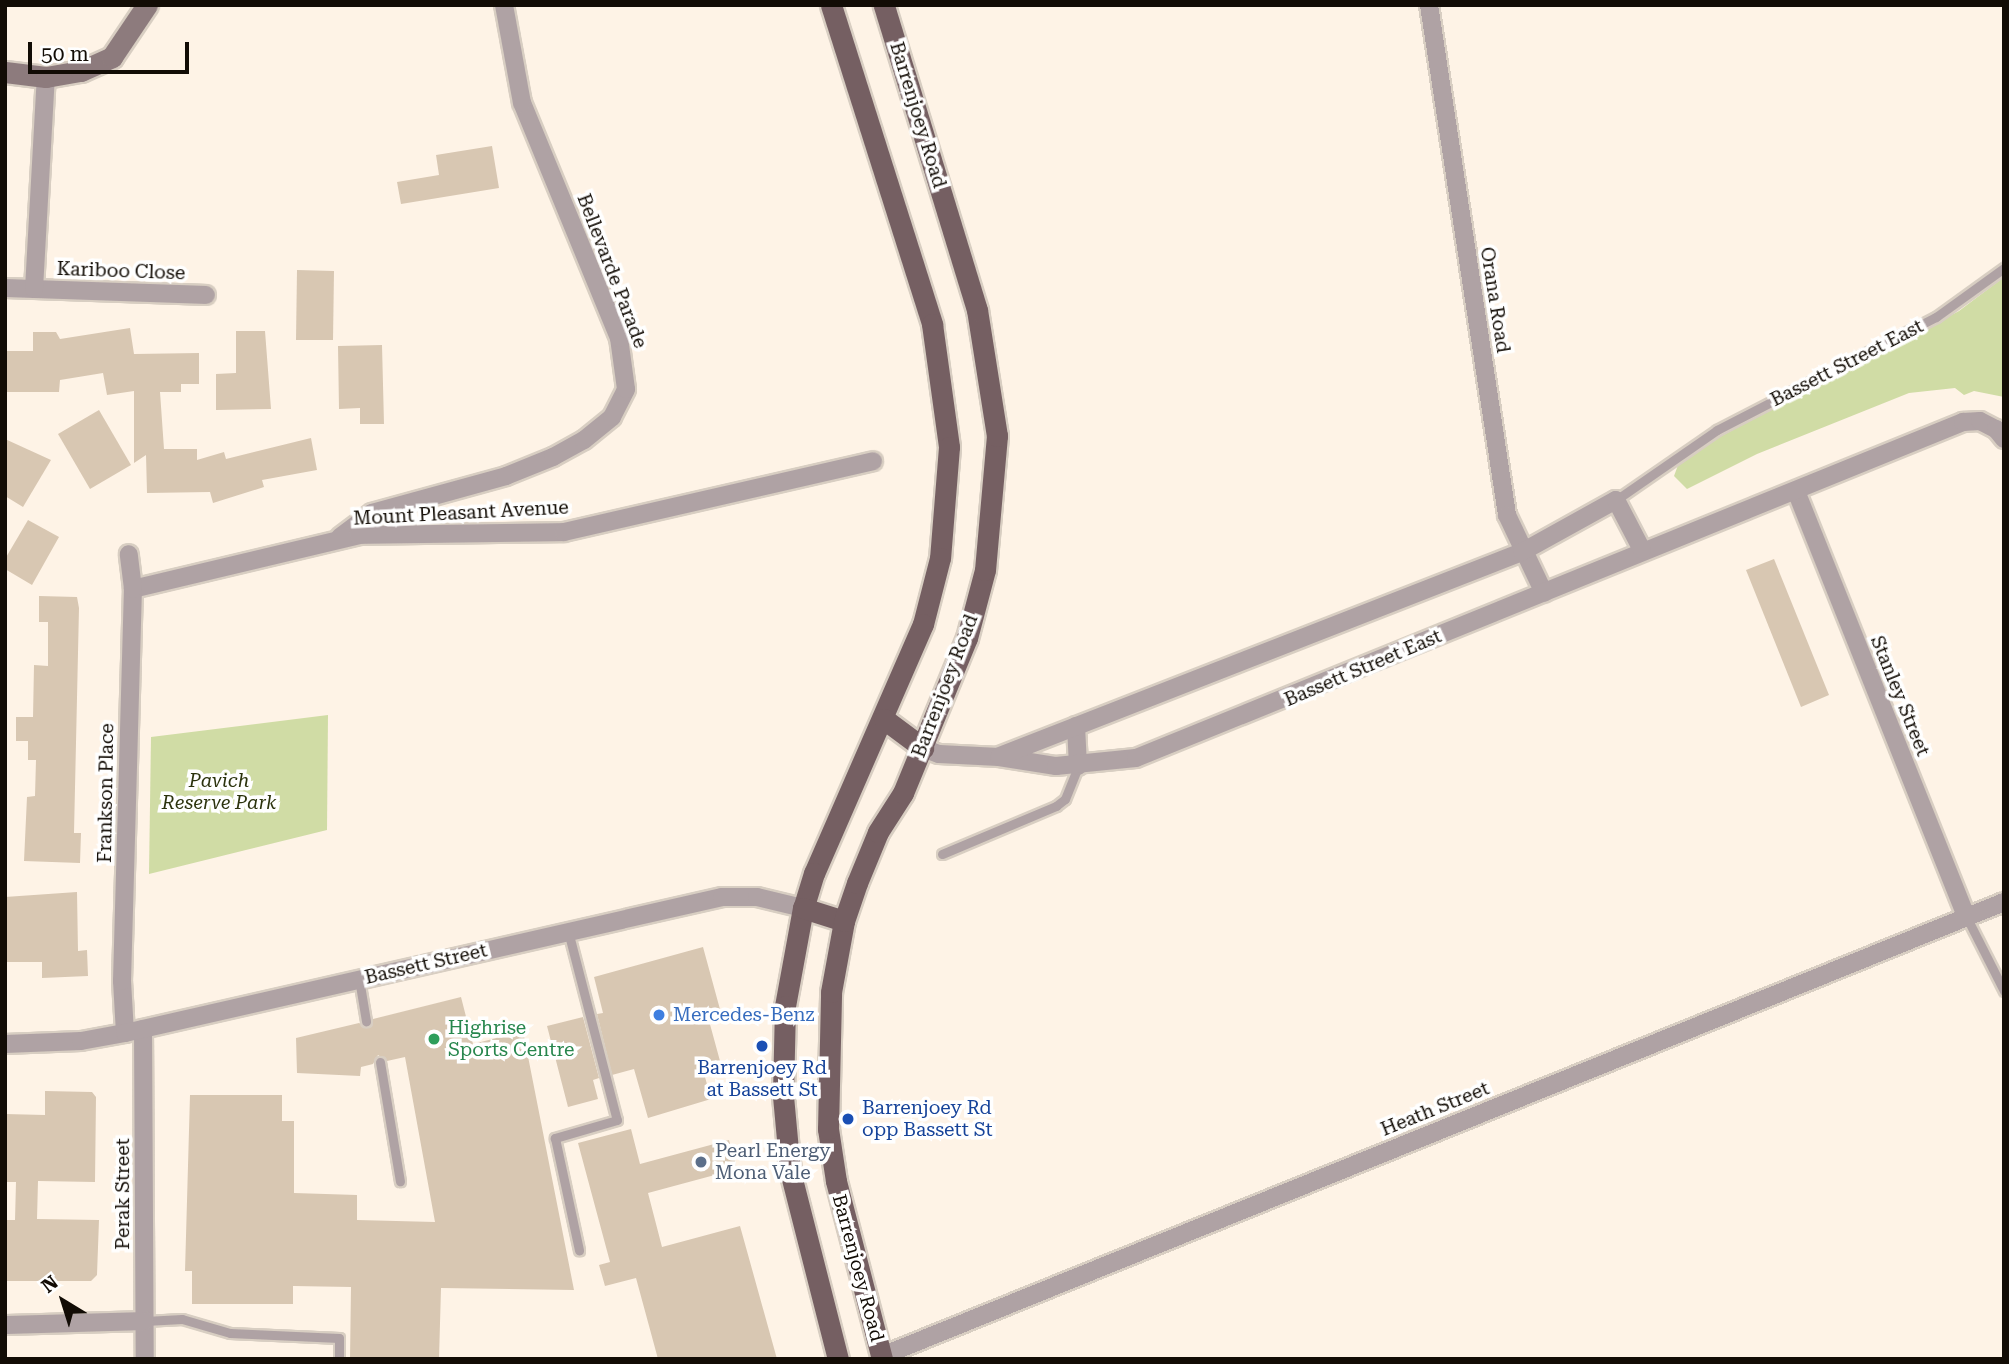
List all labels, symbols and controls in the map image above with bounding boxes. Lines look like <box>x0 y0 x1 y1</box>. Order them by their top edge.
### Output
scale bar <box>32 28 192 72</box>
street label: Barrenjoey Road <box>885 39 951 191</box>
text: 50 m <box>41 42 89 66</box>
street label: Bellevarde Parade <box>572 191 652 351</box>
street label: Orana Road <box>1475 245 1515 355</box>
street label: Kariboo Close <box>56 257 186 285</box>
street label: Bassett Street East <box>1767 315 1927 411</box>
street label: Mount Pleasant Avenue <box>353 496 569 530</box>
street label: Barrenjoey Road <box>907 611 983 761</box>
street label: Bassett Street East <box>1281 625 1445 711</box>
street label: Stanley Street <box>1866 633 1934 759</box>
street label: Frankson Place <box>93 723 119 863</box>
park label: Pavich Reserve Park <box>162 770 276 814</box>
street label: Bassett Street <box>363 939 489 989</box>
place label: Mercedes-Benz <box>673 1004 815 1026</box>
marker: Mercedes-Benz <box>651 1007 667 1023</box>
place label: Highrise Sports Centre <box>448 1017 574 1061</box>
marker: Highrise Sports Centre <box>426 1031 442 1047</box>
marker: Barrenjoey Rd at Bassett St <box>754 1038 770 1054</box>
place label: Barrenjoey Rd at Bassett St <box>697 1057 827 1101</box>
street label: Heath Street <box>1378 1077 1492 1141</box>
place label: Barrenjoey Rd opp Bassett St <box>862 1097 993 1141</box>
marker: Barrenjoey Rd opp Bassett St <box>840 1111 856 1127</box>
street label: Perak Street <box>112 1138 134 1250</box>
place label: Pearl Energy Mona Vale <box>715 1140 831 1184</box>
marker: Pearl Energy Mona Vale <box>693 1154 709 1170</box>
street label: Barrenjoey Road <box>827 1192 889 1344</box>
north arrow <box>28 1266 98 1336</box>
text: N <box>37 1270 63 1298</box>

